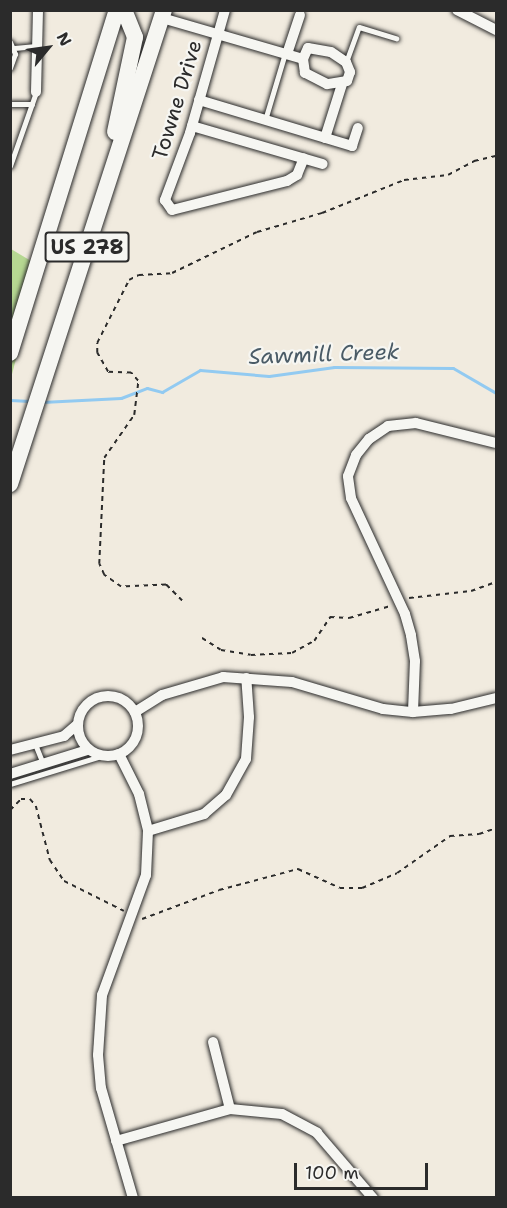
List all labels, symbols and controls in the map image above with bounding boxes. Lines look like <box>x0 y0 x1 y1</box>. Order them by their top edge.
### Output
north arrow <box>18 18 78 78</box>
text: N <box>52 28 76 50</box>
street label: Towne Drive <box>147 37 207 163</box>
road number: US 278 <box>44 230 130 264</box>
water label: Sawmill Creek <box>248 338 400 370</box>
scale bar <box>297 1151 430 1189</box>
text: 100 m <box>305 1161 359 1185</box>

